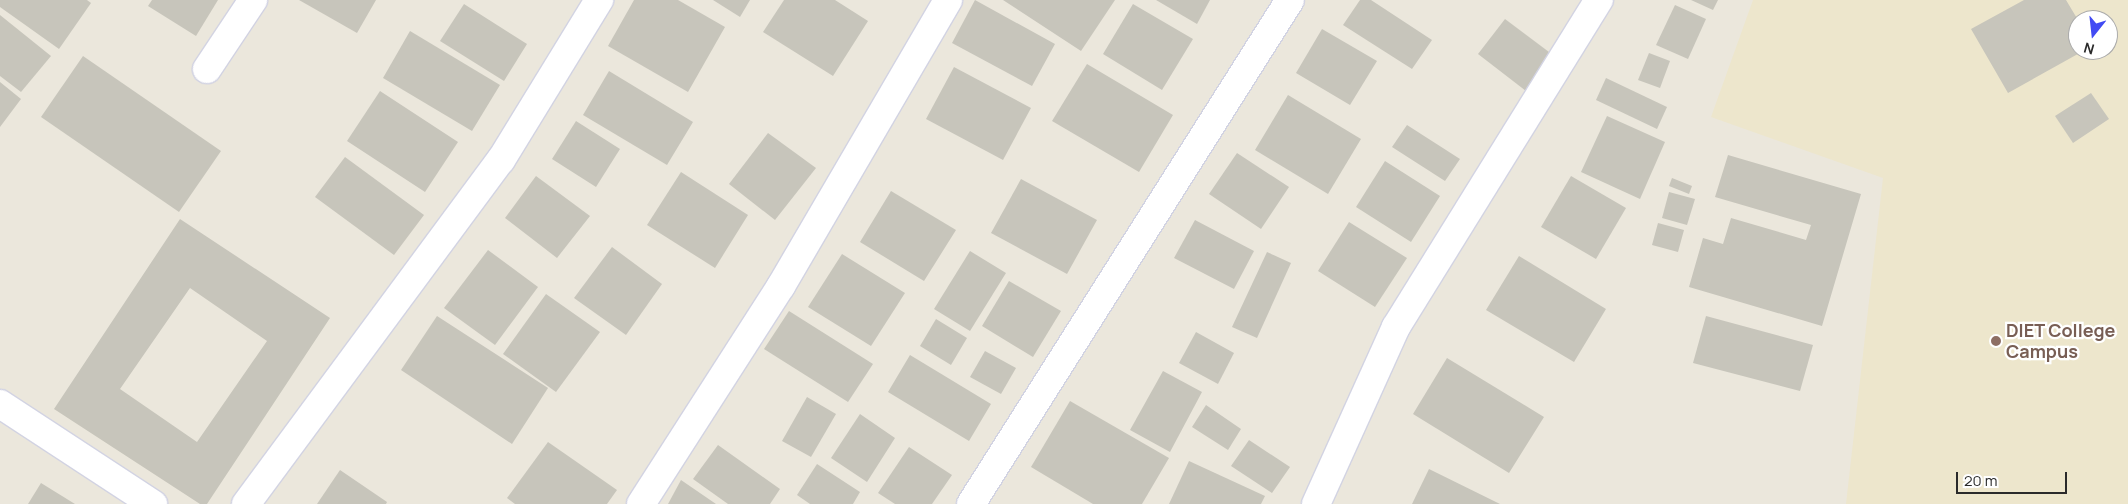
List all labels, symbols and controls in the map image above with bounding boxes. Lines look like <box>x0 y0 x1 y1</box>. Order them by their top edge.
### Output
north arrow <box>2068 10 2118 60</box>
text: N <box>2082 38 2096 59</box>
place label: DIET College Campus <box>2006 320 2116 362</box>
marker: DIET College Campus <box>1990 335 2002 347</box>
scale bar <box>1958 462 2069 494</box>
text: 20 m <box>1964 470 1997 491</box>

